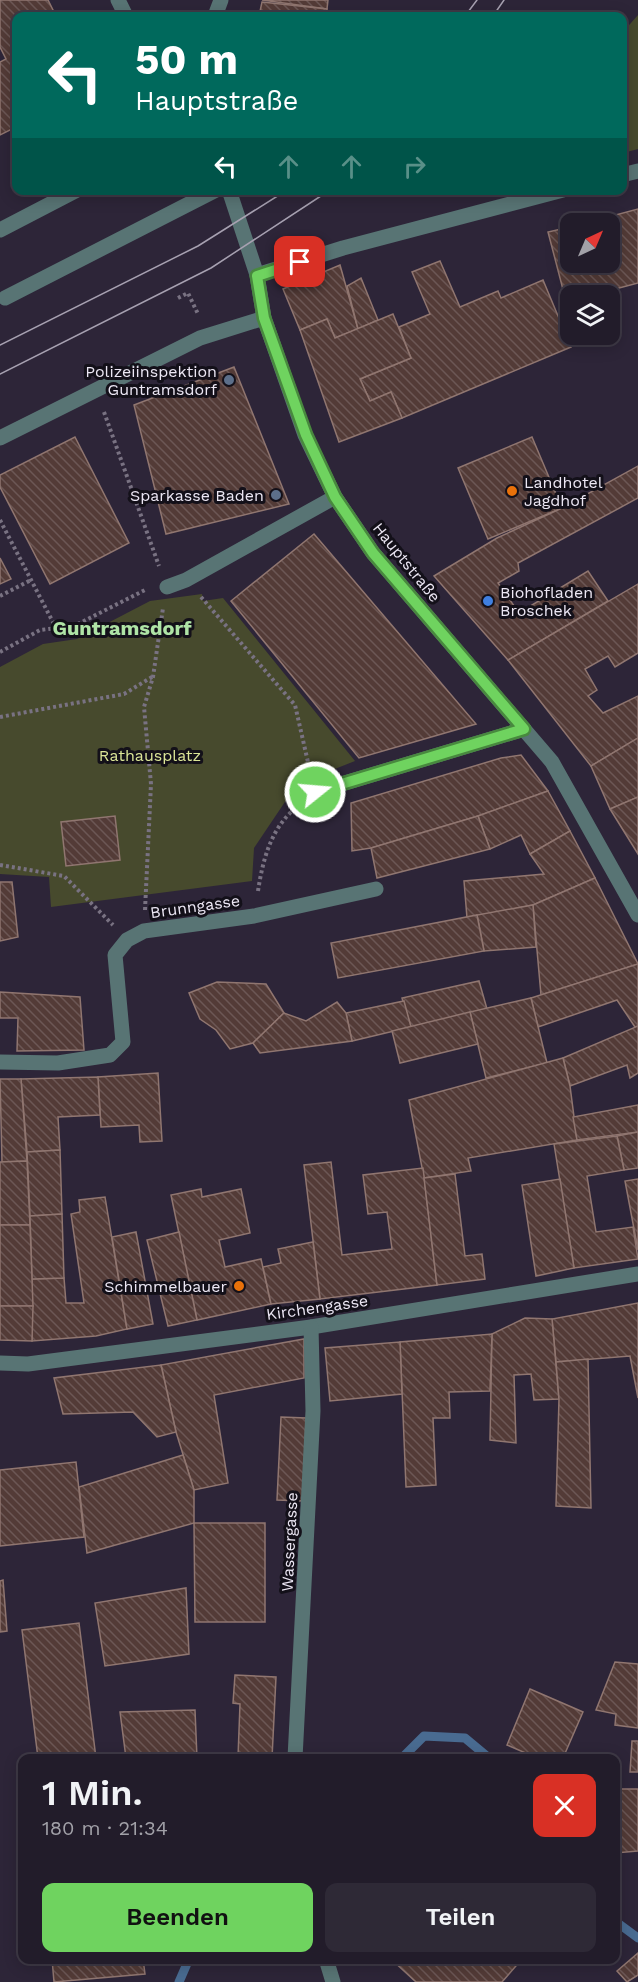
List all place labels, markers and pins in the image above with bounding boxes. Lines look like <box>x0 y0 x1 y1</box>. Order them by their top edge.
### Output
pin <box>274 236 325 287</box>
place label: Polizeiinspektion Guntramsdorf <box>85 362 218 399</box>
marker: Polizeiinspektion Guntramsdorf <box>222 373 236 387</box>
place label: Landhotel Jagdhof <box>524 473 603 510</box>
marker: Landhotel Jagdhof <box>505 484 519 498</box>
place label: Sparkasse Baden <box>130 486 264 505</box>
marker: Sparkasse Baden <box>269 488 283 502</box>
place label: Biohofladen Broschek <box>500 583 593 620</box>
marker: Biohofladen Broschek <box>481 594 495 608</box>
place label: Schimmelbauer <box>104 1277 227 1296</box>
marker: Schimmelbauer <box>232 1279 246 1293</box>

